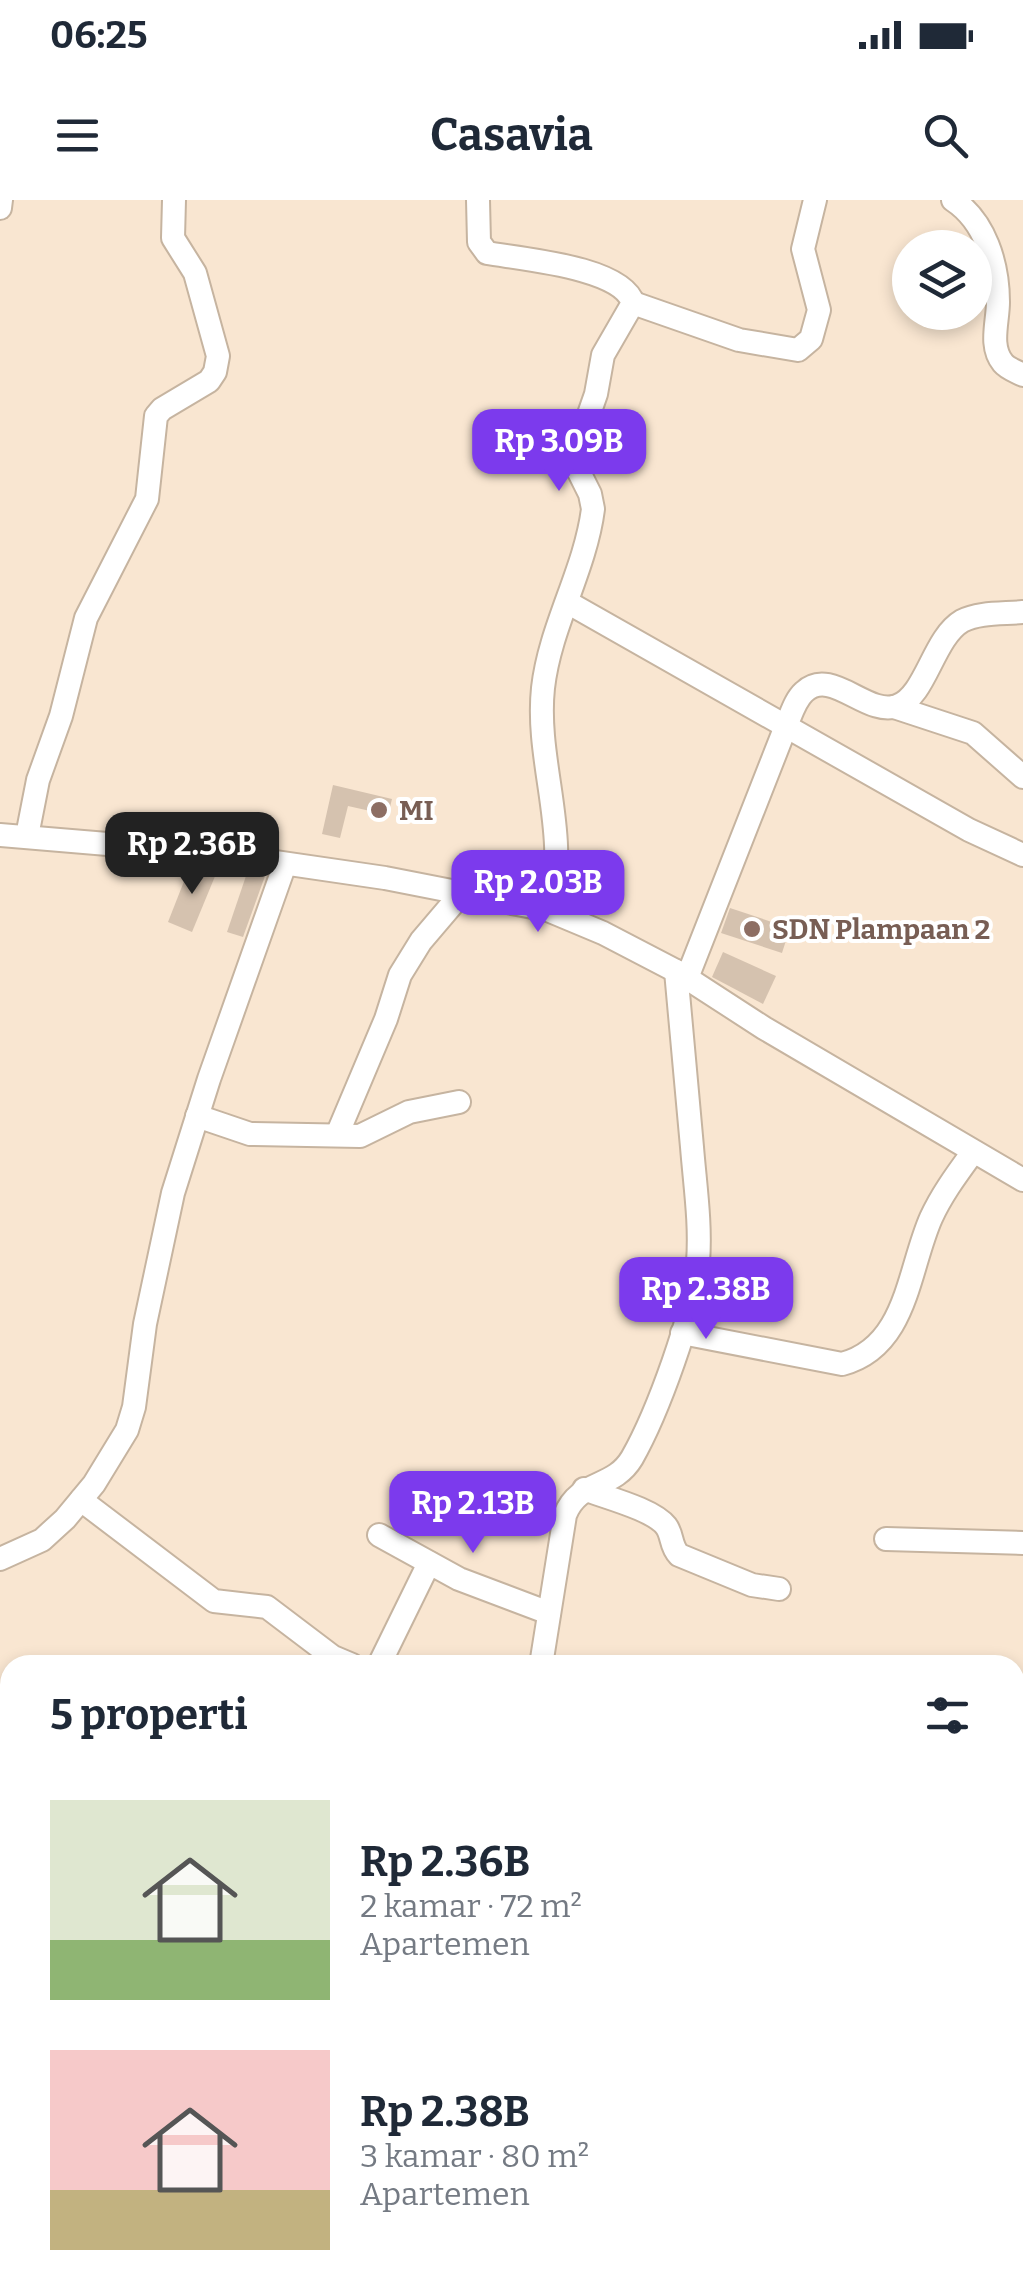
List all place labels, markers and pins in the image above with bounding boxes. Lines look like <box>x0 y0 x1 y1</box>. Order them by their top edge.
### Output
pin: Rp 3.09B <box>456 409 662 494</box>
place label: MI <box>399 794 434 827</box>
marker: MI <box>368 799 390 821</box>
pin: Rp 2.36B <box>89 812 295 897</box>
pin: Rp 2.03B <box>435 850 641 935</box>
place label: SDN Plampaan 2 <box>772 913 990 946</box>
marker: SDN Plampaan 2 <box>741 918 763 940</box>
pin: Rp 2.38B <box>603 1257 809 1342</box>
pin: Rp 2.13B <box>370 1471 576 1556</box>

